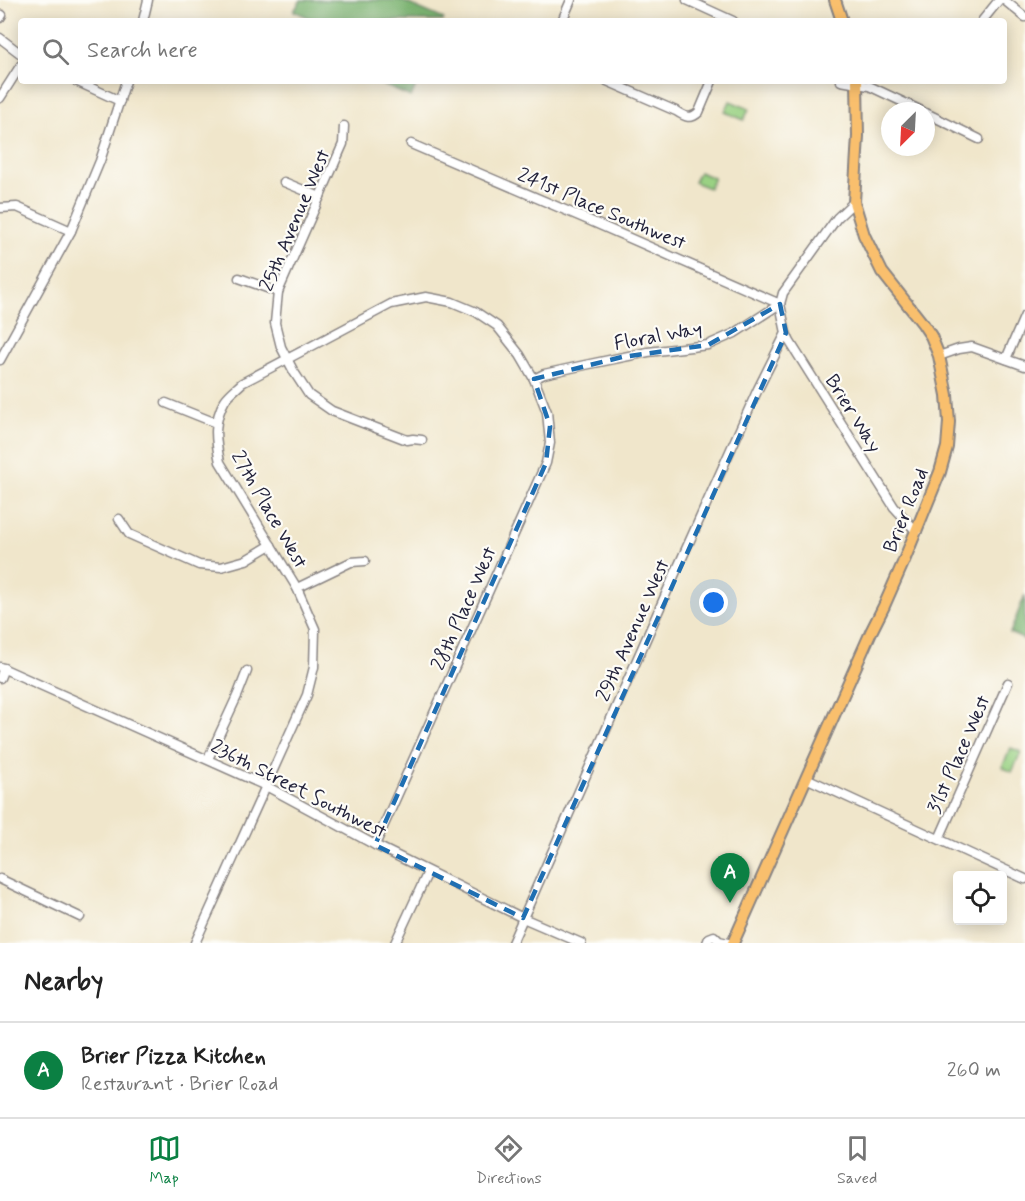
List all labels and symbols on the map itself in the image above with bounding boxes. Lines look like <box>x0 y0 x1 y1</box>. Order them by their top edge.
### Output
north arrow <box>881 102 935 156</box>
street label: 25th Avenue West <box>253 145 338 296</box>
street label: 241st Place Southwest <box>513 162 690 257</box>
street label: Floral Way <box>612 315 705 358</box>
street label: Brier Way <box>818 369 887 458</box>
street label: 27th Place West <box>224 446 314 574</box>
street label: Brier Road <box>877 464 936 557</box>
street label: 28th Place West <box>425 542 504 675</box>
street label: 29th Avenue West <box>590 555 677 706</box>
your location <box>699 588 728 617</box>
street label: 31st Place West <box>921 691 998 818</box>
street label: 236th Street Southwest <box>206 733 391 845</box>
pin: A <box>710 854 750 903</box>

